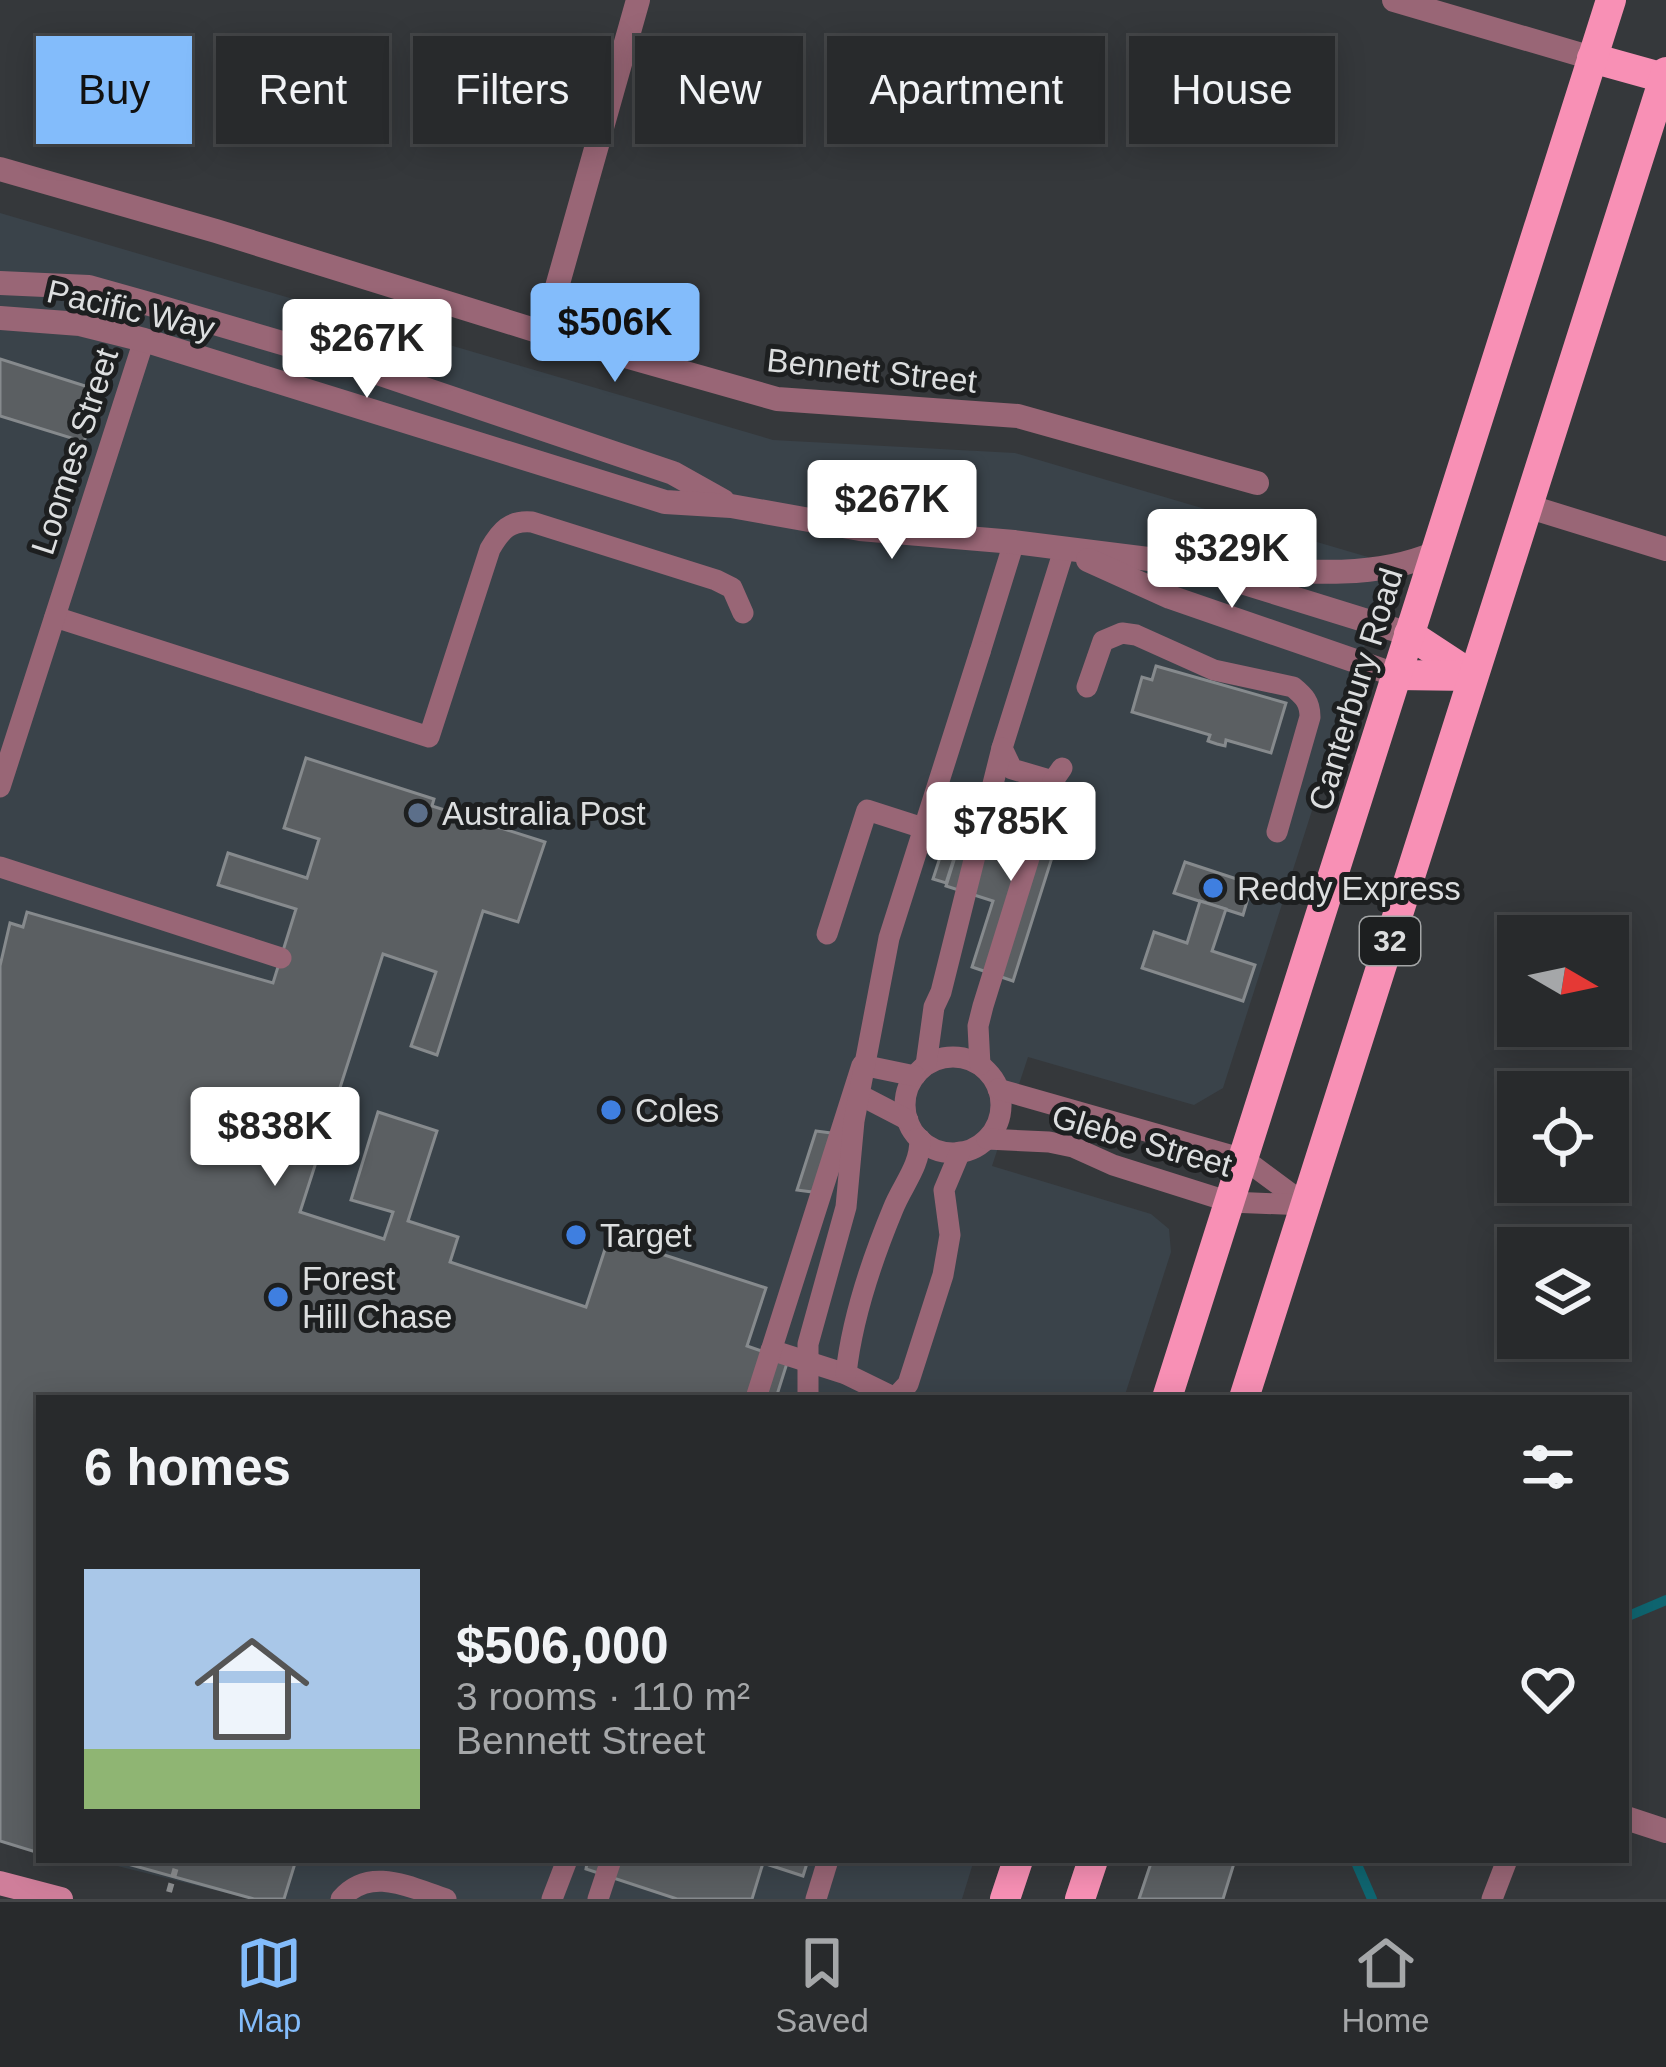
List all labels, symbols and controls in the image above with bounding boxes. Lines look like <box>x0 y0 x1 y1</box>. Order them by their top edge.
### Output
chip: Buy <box>36 36 192 144</box>
chip: Rent <box>216 36 389 144</box>
chip: Filters <box>413 36 611 144</box>
chip: New <box>635 36 803 144</box>
chip: Apartment <box>827 36 1105 144</box>
chip: House <box>1129 36 1335 144</box>
street label: Pacific Way <box>43 272 219 347</box>
pin: $506K <box>531 283 699 385</box>
pin: $267K <box>283 299 451 401</box>
text: $506K <box>558 300 672 343</box>
text: $267K <box>310 316 424 359</box>
street label: Bennett Street <box>765 341 979 400</box>
street label: Loomes Street <box>24 343 125 559</box>
pin: $267K <box>808 460 976 562</box>
text: $267K <box>835 477 949 520</box>
pin: $329K <box>1148 509 1316 611</box>
text: $329K <box>1175 526 1289 569</box>
street label: Canterbury Road <box>1301 564 1410 815</box>
pin: $785K <box>927 782 1095 884</box>
place label: Australia Post <box>442 795 646 832</box>
text: $785K <box>954 799 1068 842</box>
marker: Australia Post <box>405 800 431 826</box>
place label: Reddy Express <box>1237 870 1461 907</box>
marker: Reddy Express <box>1200 875 1226 901</box>
north arrow <box>1497 915 1629 1047</box>
map controls <box>1497 915 1629 1359</box>
road number: 32 <box>1360 917 1420 965</box>
button: locate <box>1497 1071 1629 1203</box>
pin: $838K <box>191 1087 359 1189</box>
place label: Coles <box>635 1092 719 1129</box>
marker: Coles <box>598 1097 624 1123</box>
street label: Glebe Street <box>1048 1097 1236 1184</box>
text: $838K <box>218 1104 332 1147</box>
place label: Target <box>600 1217 692 1254</box>
marker: Target <box>563 1222 589 1248</box>
button: layers <box>1497 1227 1629 1359</box>
place label: Forest Hill Chase <box>302 1260 452 1335</box>
marker: Forest Hill Chase <box>265 1284 291 1310</box>
icon: filters <box>1515 1434 1581 1500</box>
text: 6 homes <box>84 1439 291 1496</box>
icon: home <box>180 1617 324 1761</box>
text: $506,000 <box>456 1617 669 1674</box>
icon: heart <box>1515 1656 1581 1722</box>
text: 3 rooms · 110 m² <box>456 1675 750 1718</box>
text: Bennett Street <box>456 1719 705 1762</box>
tab: Map <box>236 1930 302 2040</box>
tab: Saved <box>775 1930 869 2040</box>
tab: Home <box>1342 1930 1430 2040</box>

